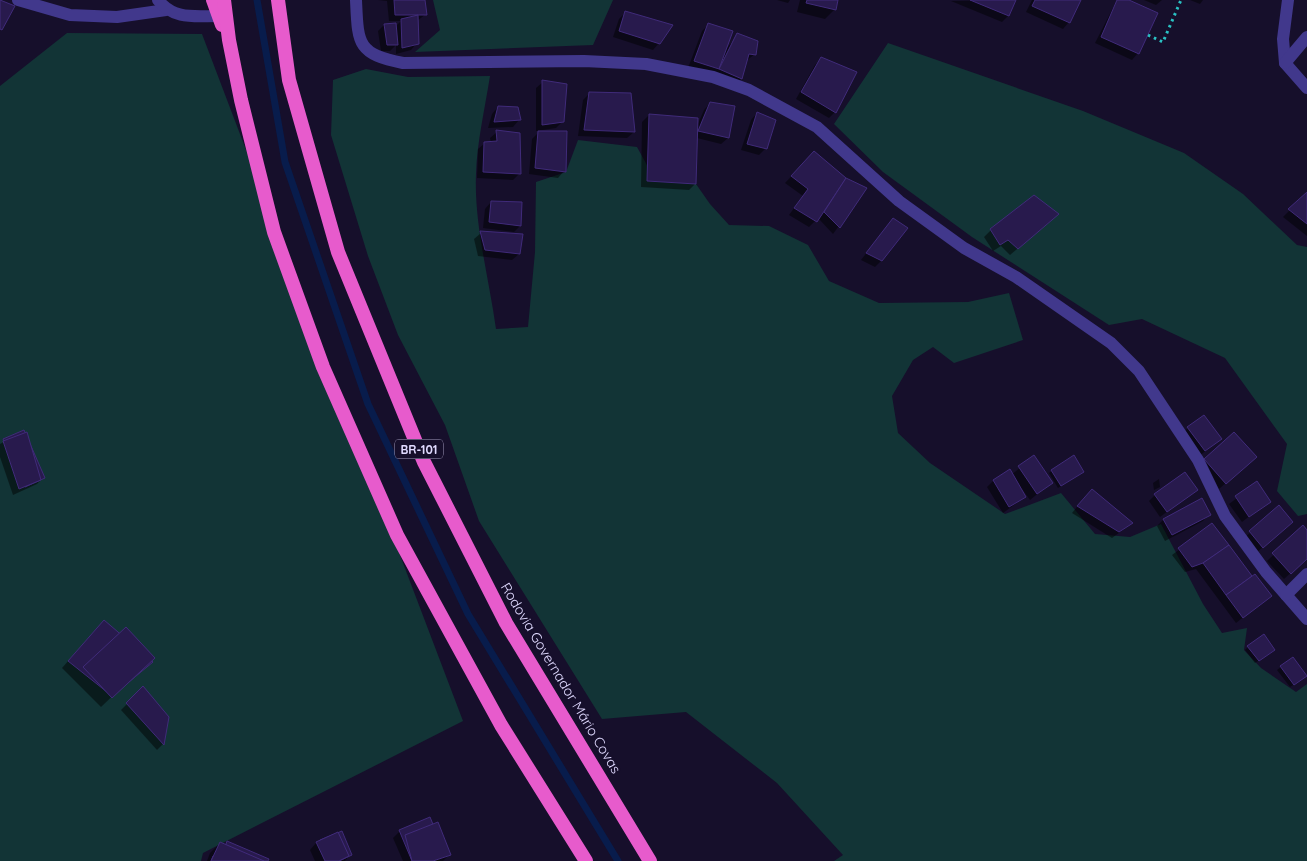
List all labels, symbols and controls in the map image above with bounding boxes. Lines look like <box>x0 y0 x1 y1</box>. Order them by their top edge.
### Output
road number: BR-101 <box>395 439 443 458</box>
street label: Rodovia Governador Mário Covas <box>497 579 625 777</box>

